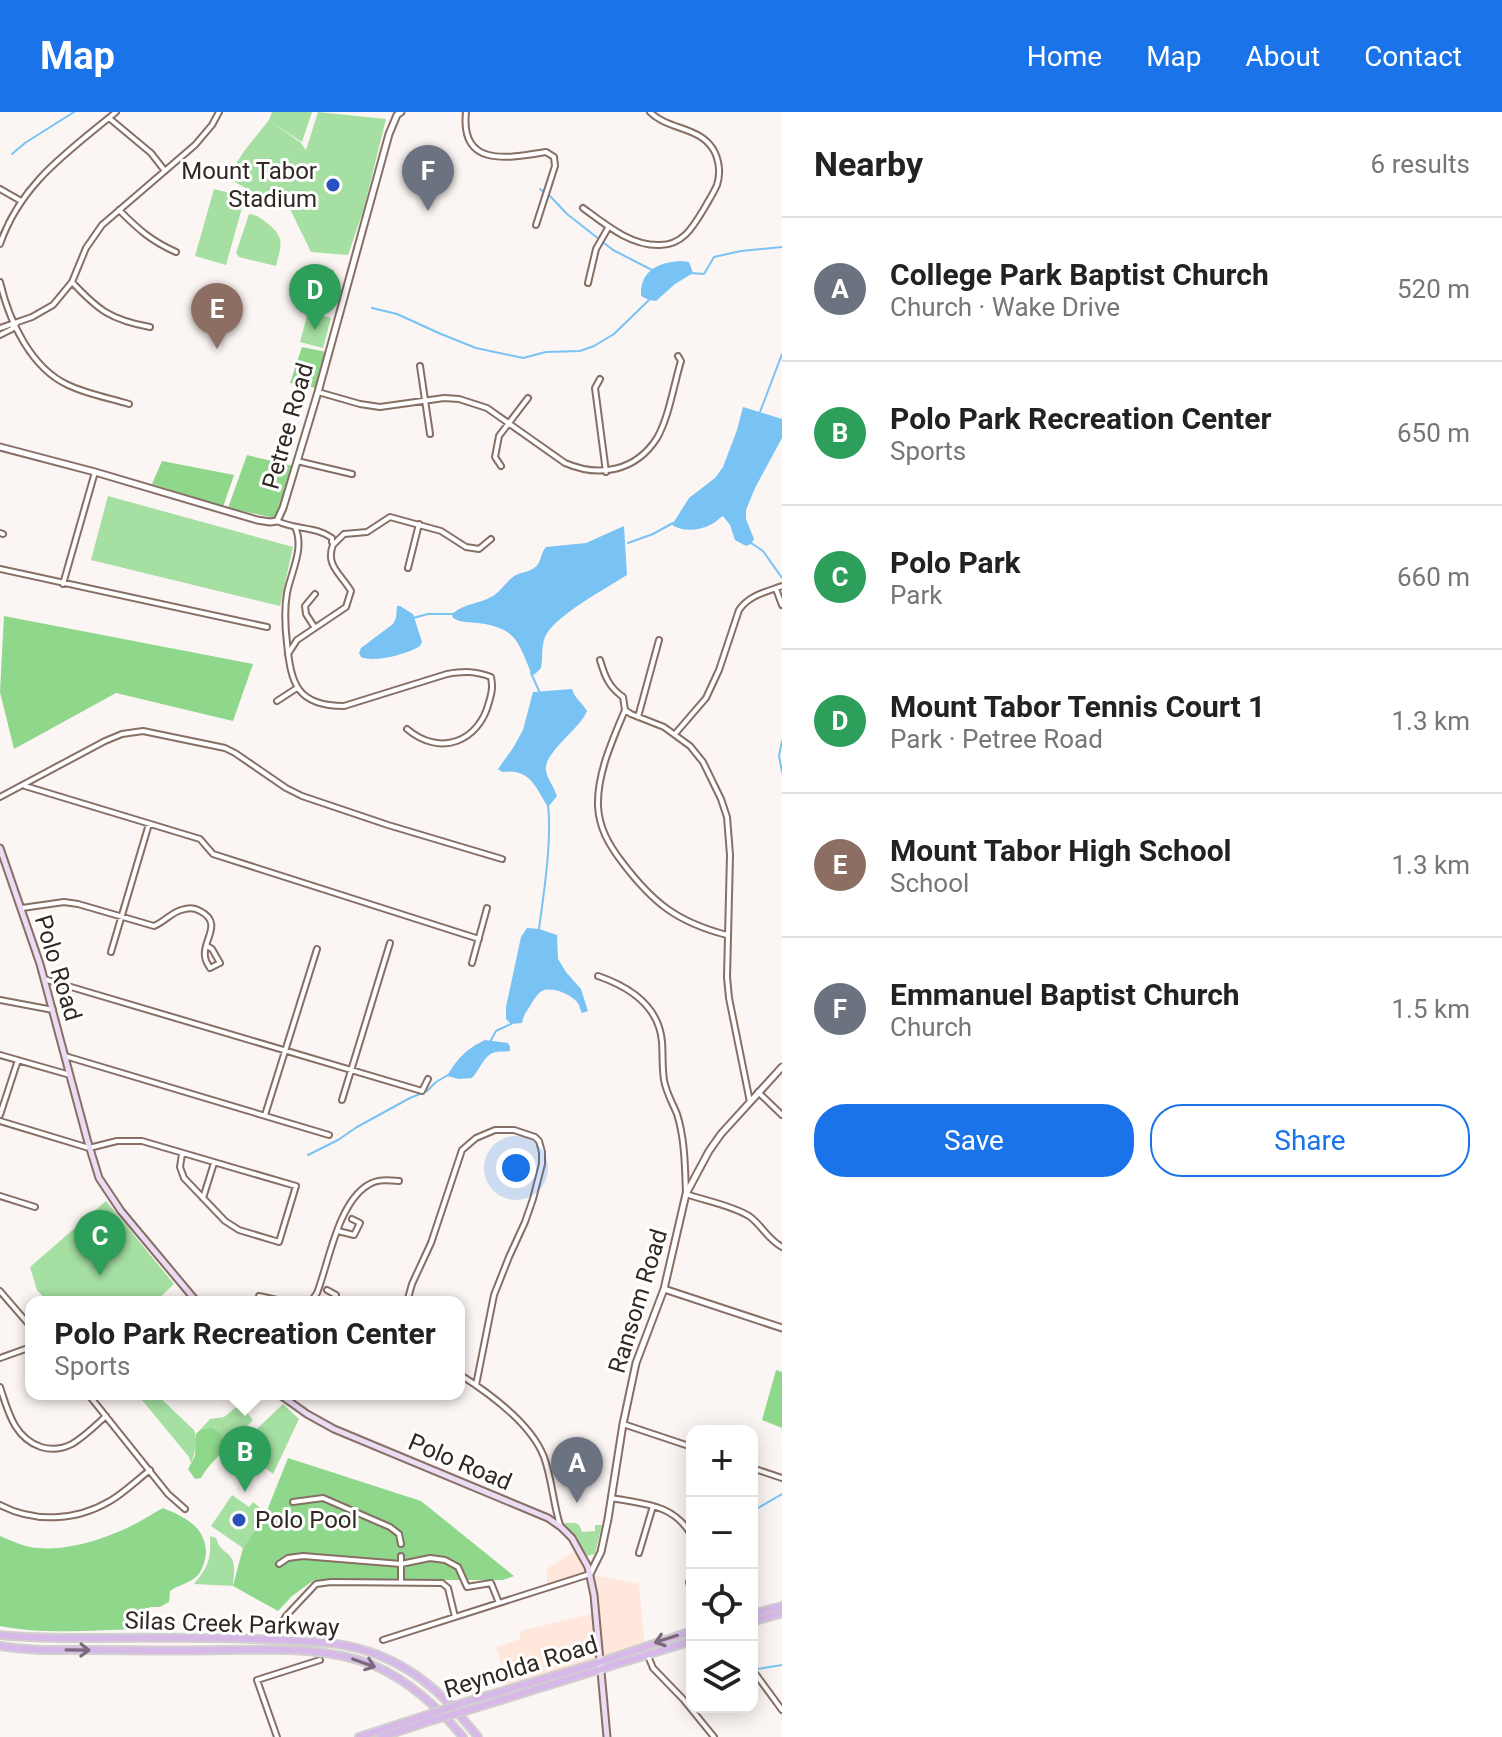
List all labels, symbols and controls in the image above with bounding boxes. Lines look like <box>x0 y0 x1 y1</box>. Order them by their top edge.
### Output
text: Map <box>40 34 115 78</box>
text: Home <box>1027 40 1102 73</box>
text: Map <box>1146 40 1202 73</box>
text: About <box>1246 40 1320 73</box>
text: Contact <box>1364 40 1462 73</box>
text: Nearby <box>814 144 923 184</box>
pin: F <box>402 145 454 211</box>
text: 6 results <box>1371 149 1470 179</box>
place label: Mount Tabor Stadium <box>181 157 317 213</box>
marker: Mount Tabor Stadium <box>324 176 342 194</box>
text: College Park Baptist Church <box>890 257 1269 292</box>
pin: D <box>289 264 341 330</box>
text: A <box>831 274 849 304</box>
text: 520 m <box>1397 274 1470 304</box>
pin: E <box>191 283 243 349</box>
text: Church · Wake Drive <box>890 292 1120 322</box>
street label: Petree Road <box>257 360 319 492</box>
text: Polo Park Recreation Center <box>890 401 1271 436</box>
text: B <box>832 418 848 448</box>
text: 650 m <box>1397 418 1470 448</box>
text: Sports <box>890 436 966 466</box>
text: Polo Park <box>890 545 1021 580</box>
text: C <box>831 562 849 592</box>
text: 660 m <box>1397 562 1470 592</box>
text: Park <box>890 580 942 610</box>
text: Mount Tabor Tennis Court 1 <box>890 689 1265 724</box>
text: D <box>832 706 848 736</box>
text: 1.3 km <box>1391 706 1470 736</box>
text: Park · Petree Road <box>890 724 1103 754</box>
text: Mount Tabor High School <box>890 833 1232 868</box>
text: E <box>833 850 847 880</box>
text: 1.3 km <box>1391 850 1470 880</box>
text: School <box>890 868 969 898</box>
street label: Polo Road <box>29 912 87 1024</box>
text: Emmanuel Baptist Church <box>890 977 1240 1012</box>
text: F <box>833 994 847 1024</box>
text: 1.5 km <box>1391 994 1470 1024</box>
text: Church <box>890 1012 972 1042</box>
button: Save <box>814 1104 1134 1177</box>
button: Share <box>1150 1104 1470 1177</box>
your location <box>496 1148 536 1188</box>
pin: C <box>74 1210 126 1276</box>
street label: Ransom Road <box>603 1226 673 1376</box>
popup <box>25 1296 465 1400</box>
text: Polo Park Recreation Center <box>54 1316 436 1351</box>
text: Sports <box>54 1351 131 1381</box>
map controls <box>686 1425 758 1713</box>
button: + <box>686 1425 758 1497</box>
pin: B <box>219 1426 271 1492</box>
street label: Polo Road <box>404 1428 516 1496</box>
pin: A <box>551 1437 603 1503</box>
button: − <box>686 1497 758 1569</box>
place label: Polo Pool <box>255 1506 357 1534</box>
marker: Polo Pool <box>230 1511 248 1529</box>
button: locate <box>686 1569 758 1641</box>
street label: Silas Creek Parkway <box>124 1606 341 1642</box>
street label: Reynolda Road <box>441 1630 601 1704</box>
one-way arrow <box>654 1632 679 1647</box>
button: layers <box>686 1641 758 1713</box>
one-way arrow <box>64 1642 91 1658</box>
one-way arrow <box>352 1656 377 1671</box>

